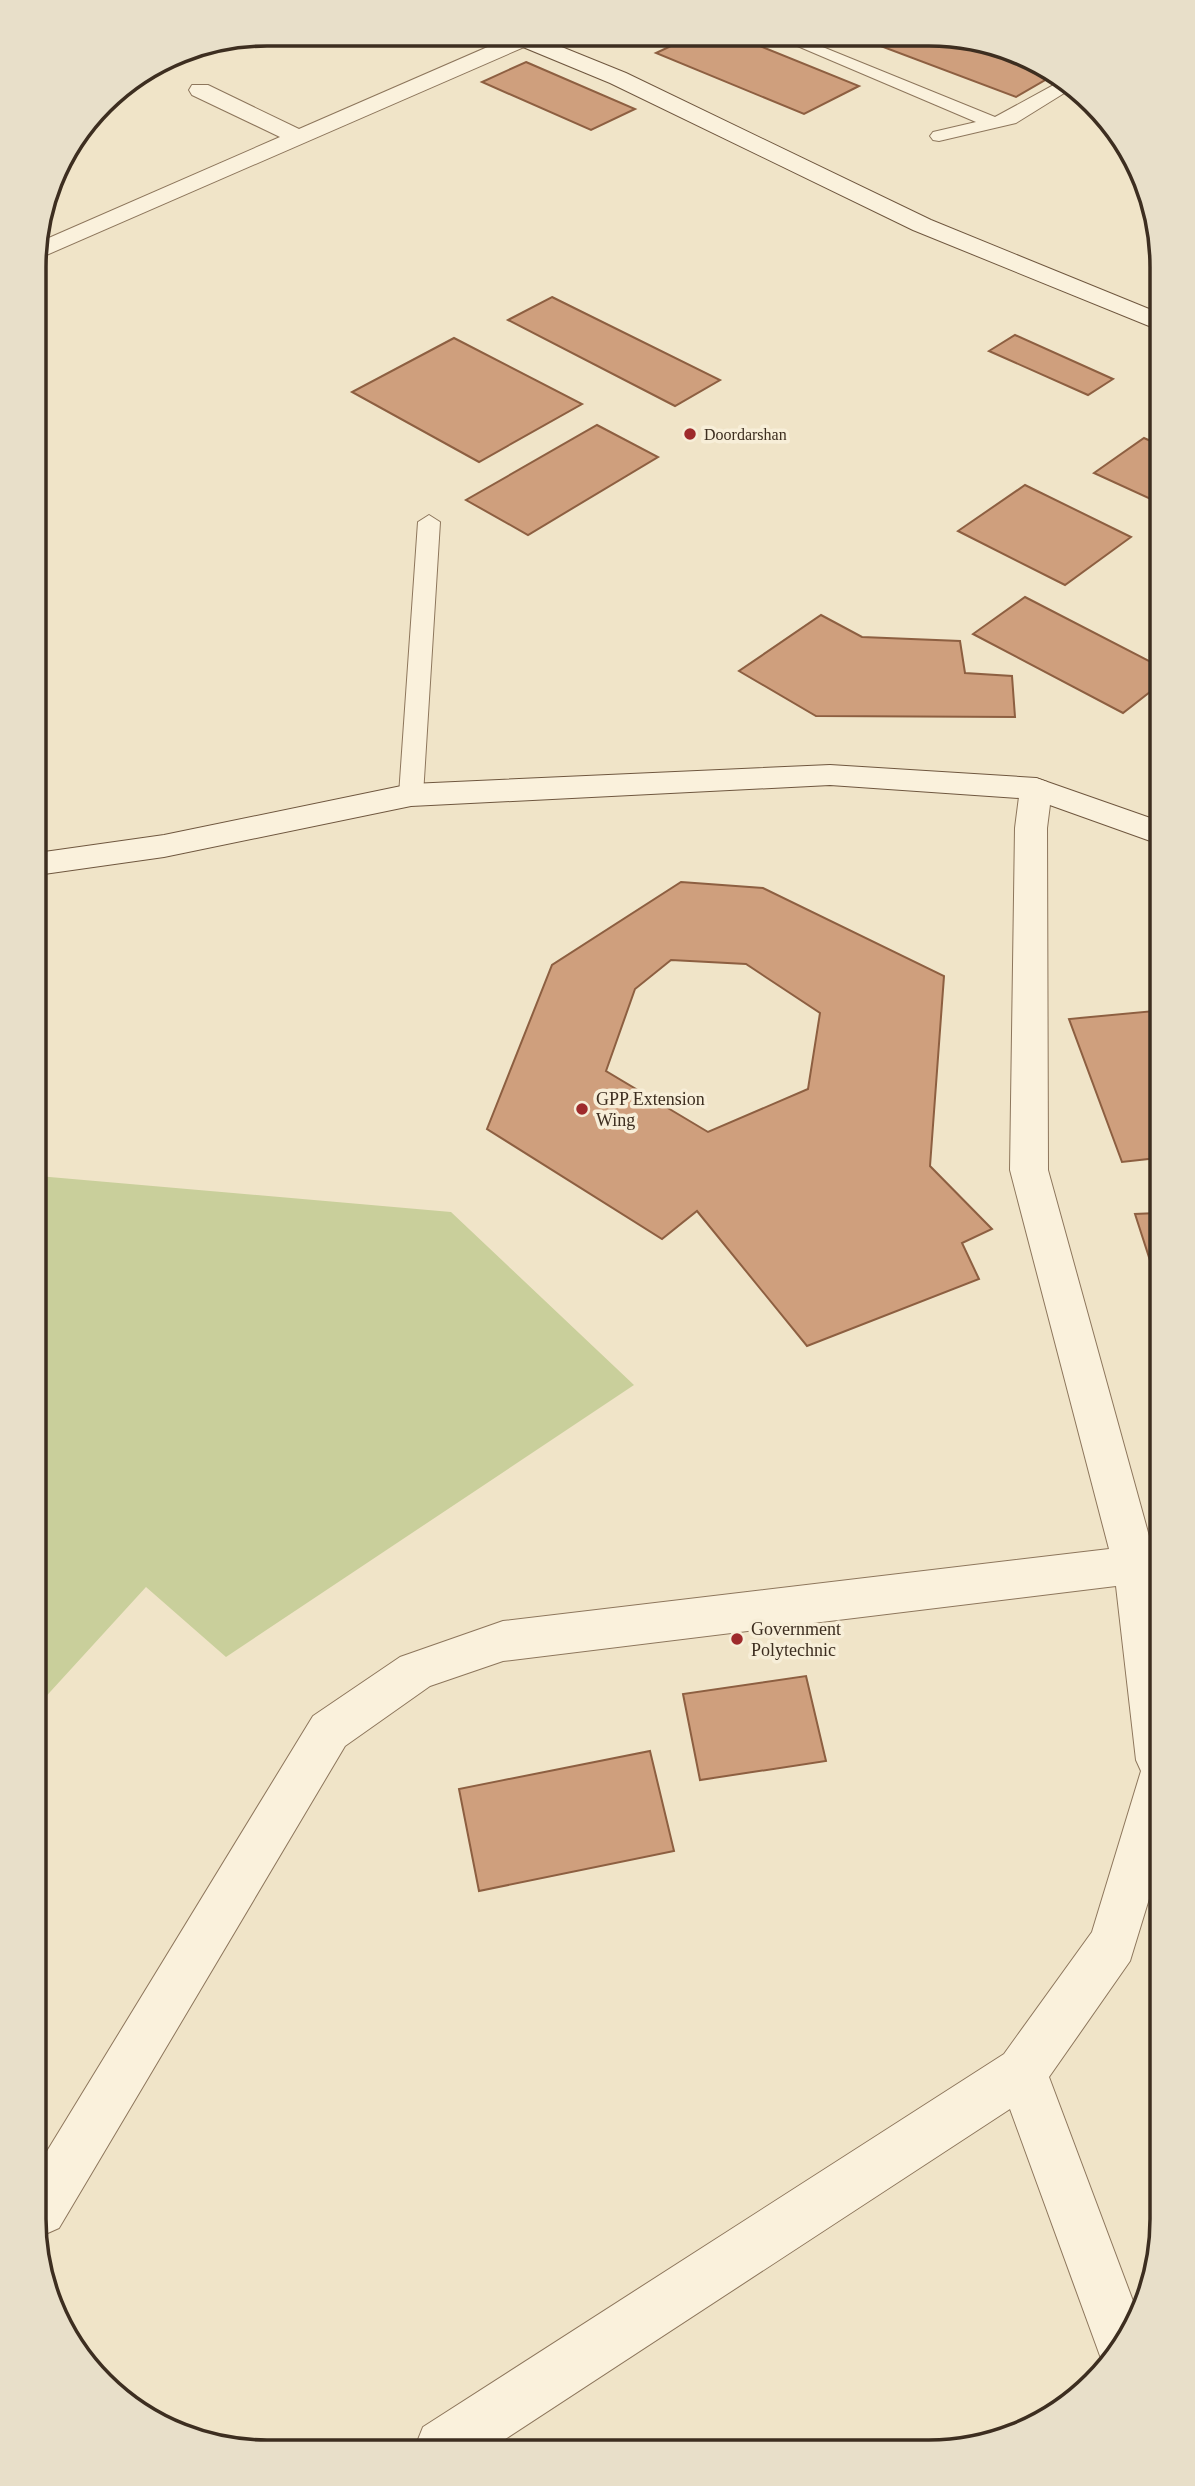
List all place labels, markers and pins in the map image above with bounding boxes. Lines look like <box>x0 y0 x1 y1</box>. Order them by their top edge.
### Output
marker: Doordarshan <box>682 426 698 442</box>
place label: Doordarshan <box>704 426 787 443</box>
place label: GPP Extension Wing <box>596 1089 705 1130</box>
marker: GPP Extension Wing <box>574 1101 590 1117</box>
place label: Government Polytechnic <box>751 1619 841 1660</box>
marker: Government Polytechnic <box>729 1631 745 1647</box>

